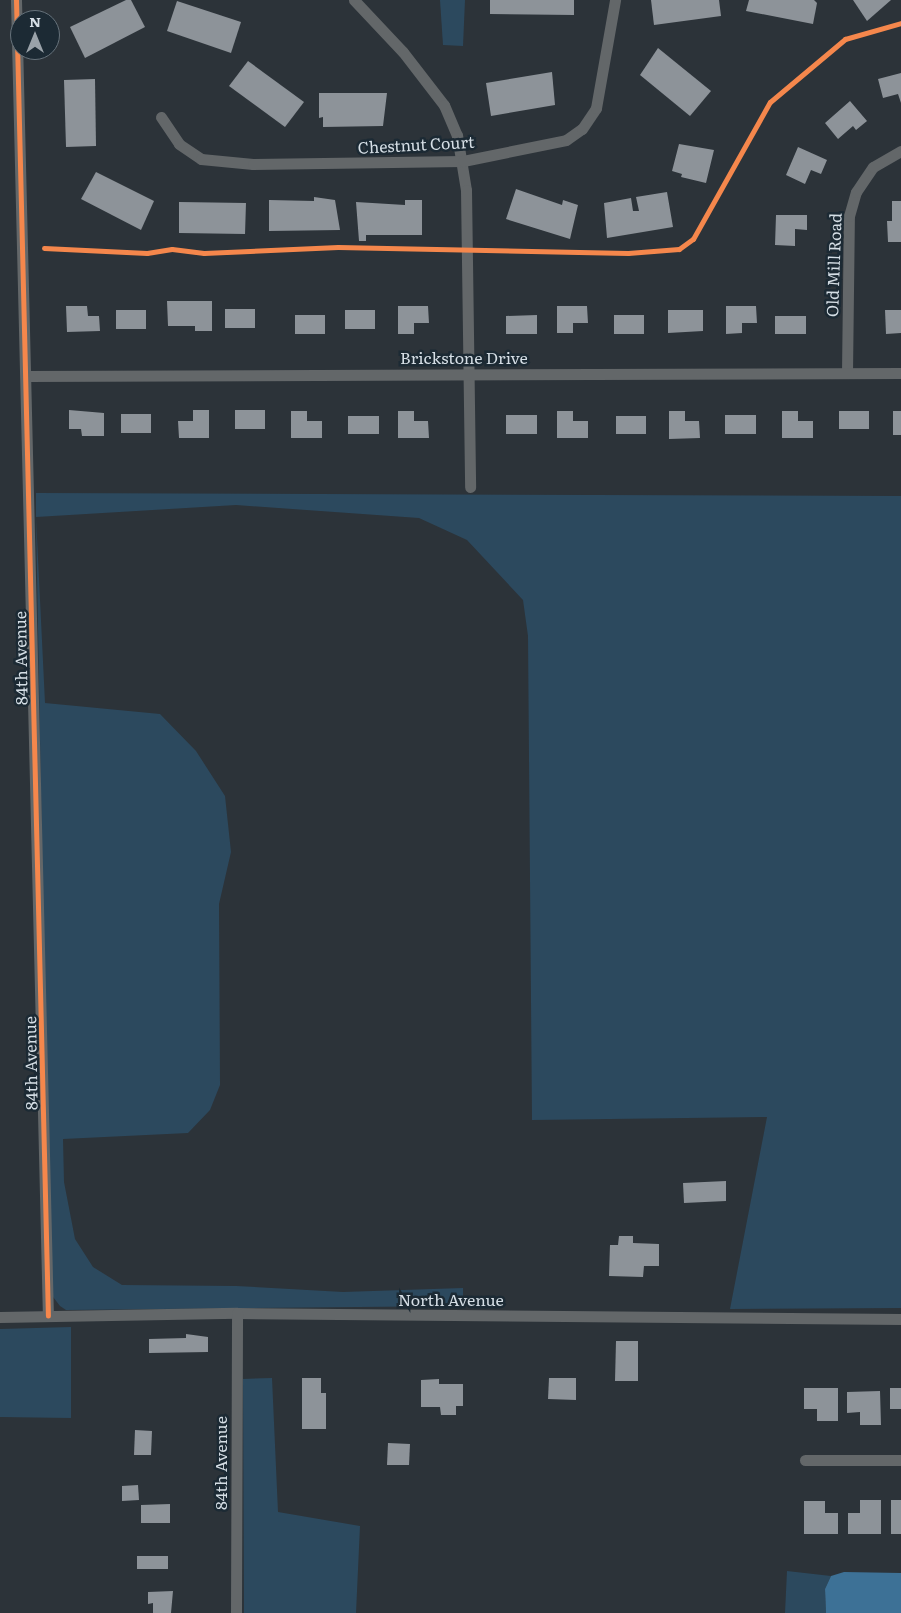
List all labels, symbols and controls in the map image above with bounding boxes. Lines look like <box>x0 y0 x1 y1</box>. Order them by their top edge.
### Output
north arrow <box>10 10 60 60</box>
text: N <box>29 11 41 31</box>
street label: Chestnut Court <box>357 131 475 157</box>
street label: Old Mill Road <box>822 213 844 317</box>
street label: Brickstone Drive <box>400 347 528 367</box>
street label: 84th Avenue <box>10 611 30 705</box>
street label: 84th Avenue <box>20 1016 40 1110</box>
street label: North Avenue <box>398 1289 504 1309</box>
street label: 84th Avenue <box>210 1416 230 1510</box>

